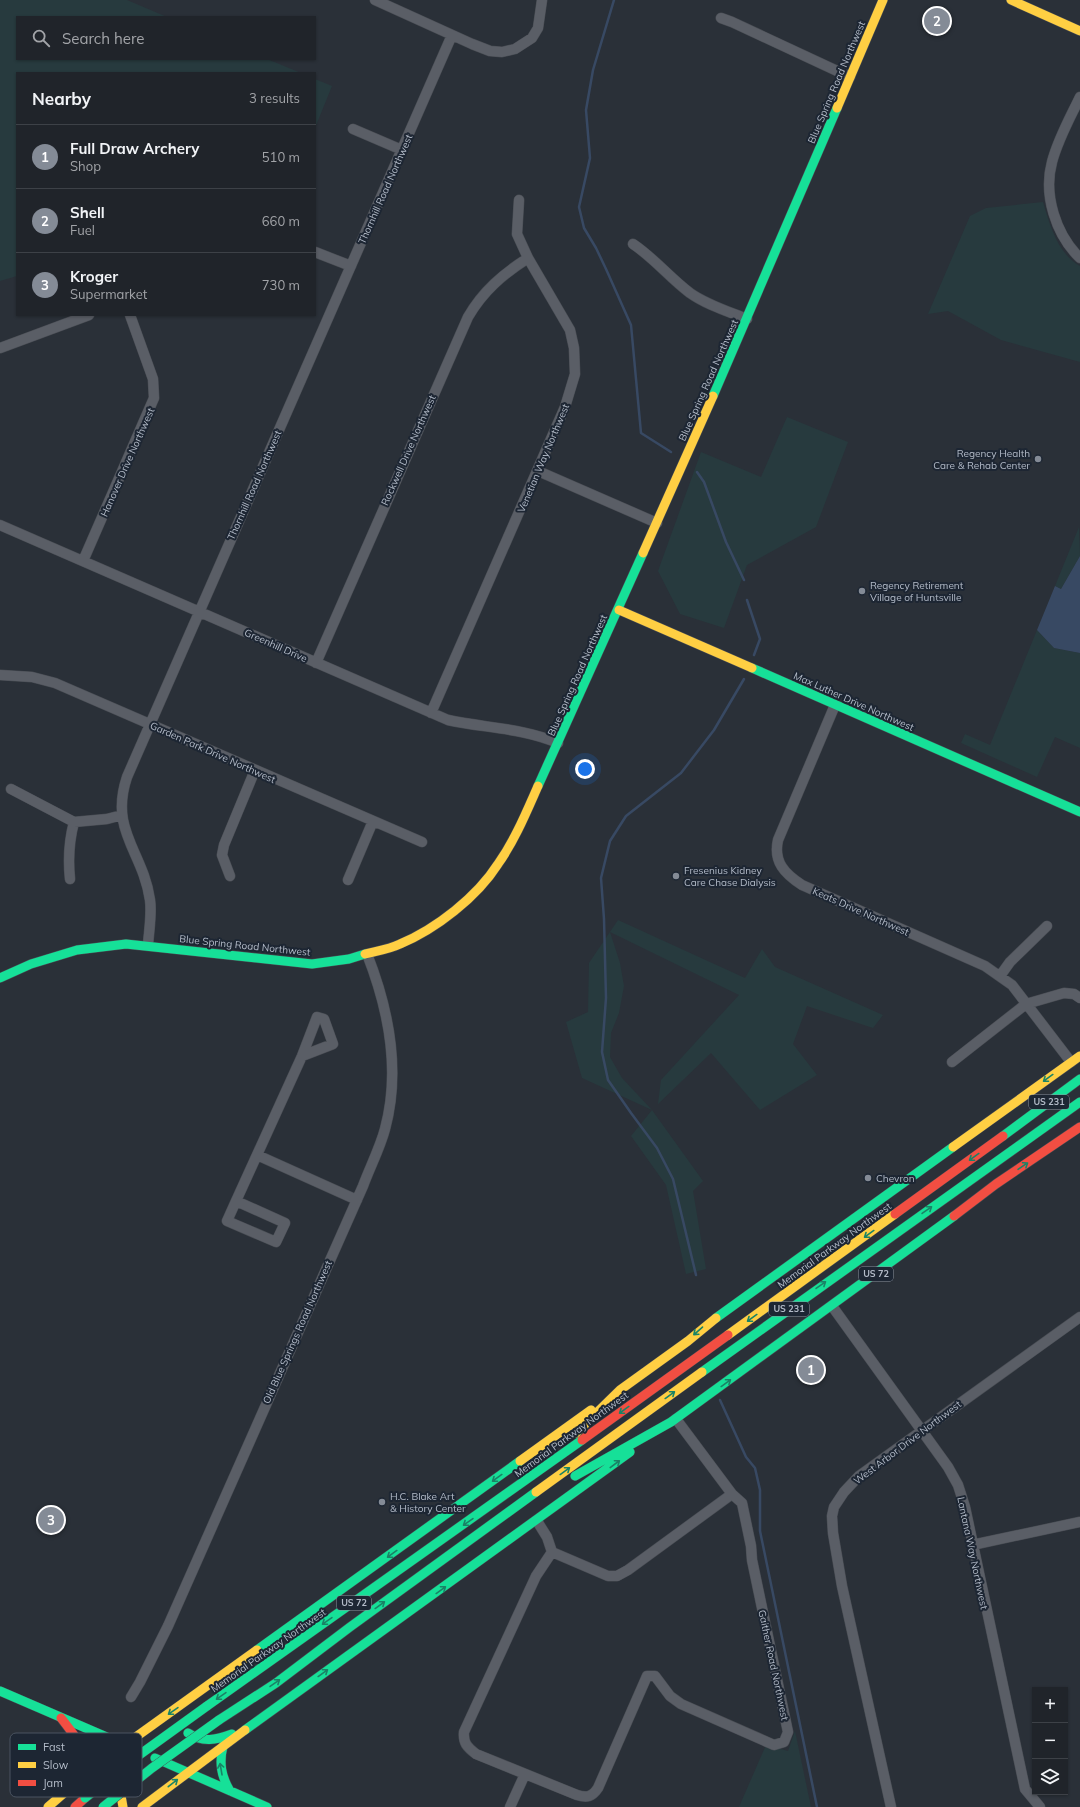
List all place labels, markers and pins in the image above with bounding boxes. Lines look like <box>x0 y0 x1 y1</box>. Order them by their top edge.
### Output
pin: 2 <box>924 6 950 36</box>
place label: Regency Health Care & Rehab Center <box>933 447 1030 472</box>
marker: Regency Health Care & Rehab Center <box>1033 454 1043 464</box>
place label: Regency Retirement Village of Huntsville <box>870 579 964 604</box>
marker: Regency Retirement Village of Huntsville <box>857 586 867 596</box>
place label: Fresenius Kidney Care Chase Dialysis <box>684 864 776 889</box>
marker: Fresenius Kidney Care Chase Dialysis <box>671 871 681 881</box>
place label: Chevron <box>876 1172 915 1185</box>
marker: Chevron <box>863 1173 873 1183</box>
pin: 1 <box>798 1355 824 1385</box>
place label: H.C. Blake Art & History Center <box>390 1490 466 1515</box>
marker: H.C. Blake Art & History Center <box>377 1497 387 1507</box>
pin: 3 <box>38 1505 64 1535</box>

